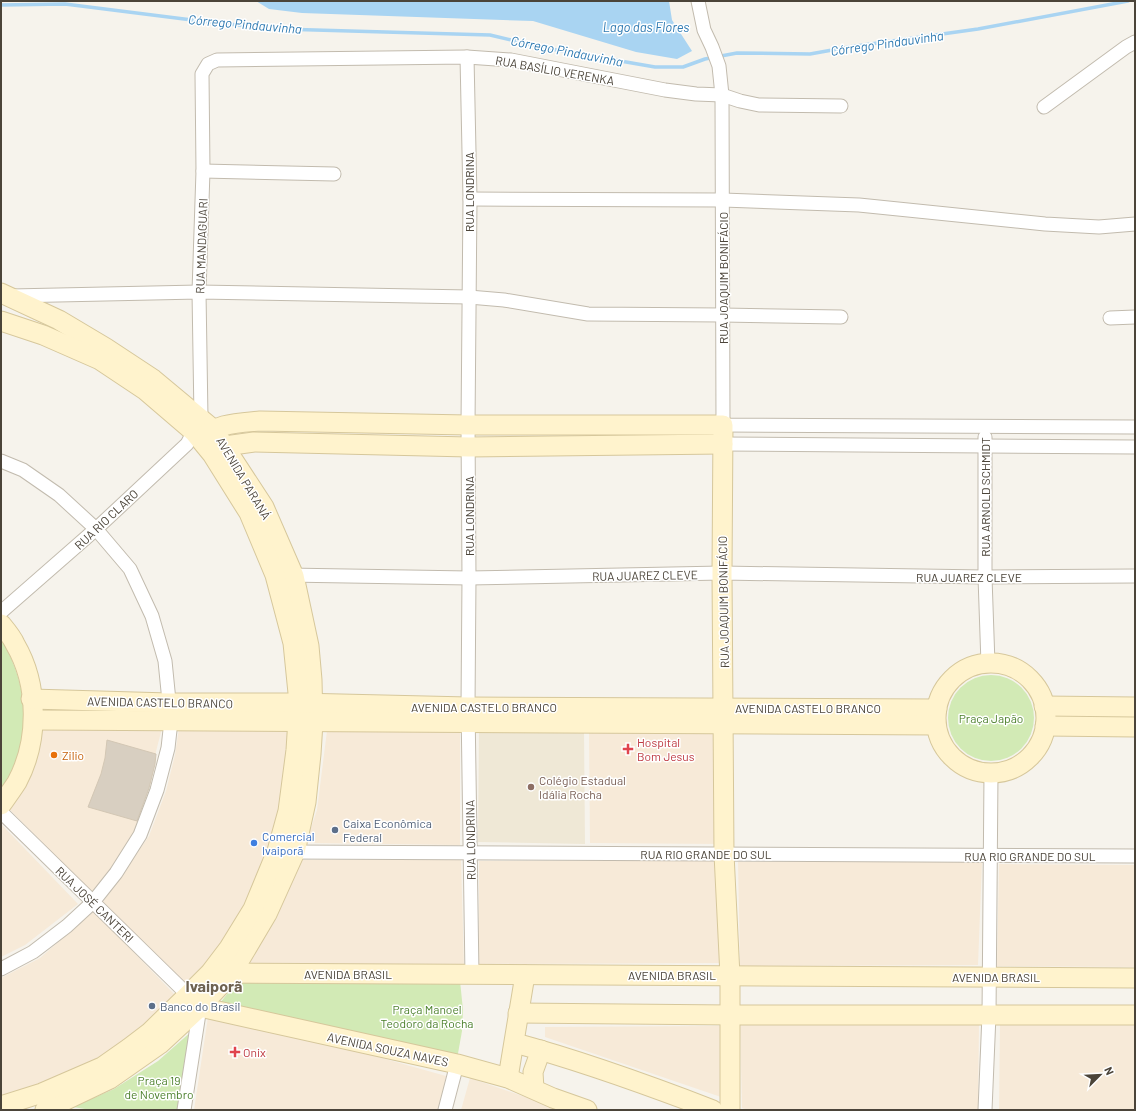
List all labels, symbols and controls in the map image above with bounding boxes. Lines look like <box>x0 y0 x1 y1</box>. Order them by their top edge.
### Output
water label: Córrego Pindauvinha <box>188 11 303 37</box>
water label: Lago das Flores <box>603 19 689 35</box>
water label: Córrego Pindauvinha <box>829 27 945 59</box>
water label: Córrego Pindauvinha <box>510 32 625 70</box>
street label: RUA BASÍLIO VERENKA <box>494 53 616 87</box>
street label: RUA LONDRINA <box>462 152 476 232</box>
street label: RUA MANDAGUARI <box>192 198 210 294</box>
street label: RUA JOAQUIM BONIFÁCIO <box>716 212 730 344</box>
street label: AVENIDA PARANÁ <box>214 434 274 522</box>
street label: RUA ARNOLD SCHMIDT <box>978 437 992 557</box>
street label: RUA LONDRINA <box>462 476 476 556</box>
street label: RUA RIO CLARO <box>71 486 141 552</box>
street label: RUA JOAQUIM BONIFÁCIO <box>715 536 731 668</box>
street label: RUA JUAREZ CLEVE <box>592 567 698 583</box>
street label: RUA JUAREZ CLEVE <box>916 570 1022 584</box>
street label: AVENIDA CASTELO BRANCO <box>87 694 233 710</box>
street label: AVENIDA CASTELO BRANCO <box>411 700 557 714</box>
street label: AVENIDA CASTELO BRANCO <box>735 701 881 715</box>
park label: Praça Japão <box>959 711 1023 725</box>
place label: Hospital Bom Jesus <box>637 735 695 763</box>
marker: Hospital Bom Jesus <box>622 743 634 755</box>
place label: Zilio <box>62 748 84 762</box>
marker: Zilio <box>49 750 59 760</box>
place label: Colégio Estadual Idália Rocha <box>539 773 626 801</box>
marker: Colégio Estadual Idália Rocha <box>526 782 536 792</box>
street label: RUA LONDRINA <box>462 800 478 880</box>
place label: Caixa Econômica Federal <box>343 816 432 844</box>
marker: Caixa Econômica Federal <box>330 825 340 835</box>
place label: Comercial Ivaiporã <box>262 829 315 857</box>
marker: Comercial Ivaiporã <box>249 838 259 848</box>
street label: RUA RIO GRANDE DO SUL <box>640 847 772 861</box>
street label: RUA RIO GRANDE DO SUL <box>964 849 1096 863</box>
street label: RUA JOSÉ CANTERI <box>53 863 137 945</box>
street label: AVENIDA BRASIL <box>304 967 392 981</box>
street label: AVENIDA BRASIL <box>628 968 716 982</box>
street label: AVENIDA BRASIL <box>952 970 1040 984</box>
district label: Ivaiporã <box>185 976 243 995</box>
place label: Banco do Brasil <box>160 999 240 1013</box>
marker: Banco do Brasil <box>147 1001 157 1011</box>
park label: Praça Manoel Teodoro da Rocha <box>380 1002 474 1030</box>
street label: AVENIDA SOUZA NAVES <box>326 1029 450 1069</box>
place label: Onix <box>243 1045 266 1059</box>
marker: Onix <box>230 1047 240 1057</box>
north arrow <box>1080 1055 1120 1095</box>
text: N <box>1102 1065 1117 1077</box>
park label: Praça 19 de Novembro <box>125 1073 193 1101</box>

